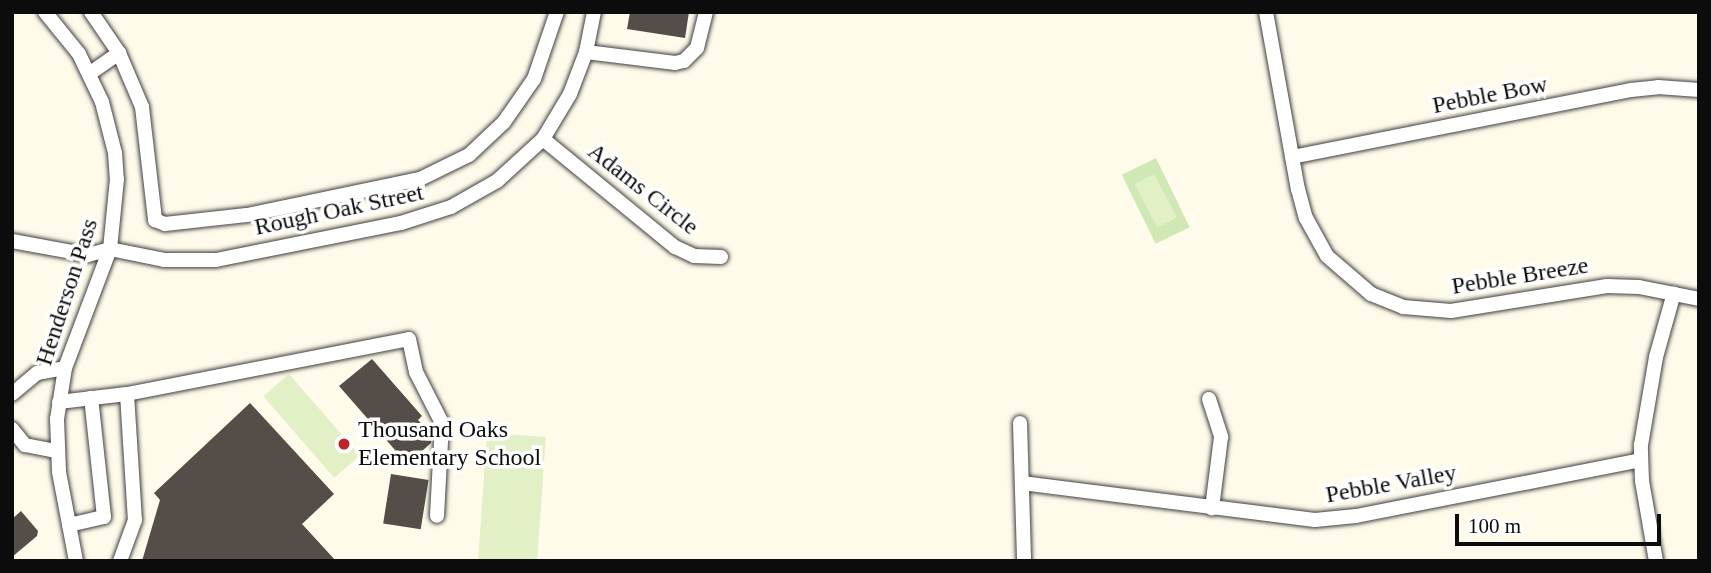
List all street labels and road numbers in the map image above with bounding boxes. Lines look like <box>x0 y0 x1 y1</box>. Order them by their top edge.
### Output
street label: Pebble Bow <box>1430 70 1550 120</box>
street label: Adams Circle <box>582 137 704 241</box>
street label: Rough Oak Street <box>252 178 426 242</box>
street label: Henderson Pass <box>30 215 104 369</box>
street label: Pebble Breeze <box>1450 251 1590 301</box>
street label: Pebble Valley <box>1323 458 1459 510</box>

